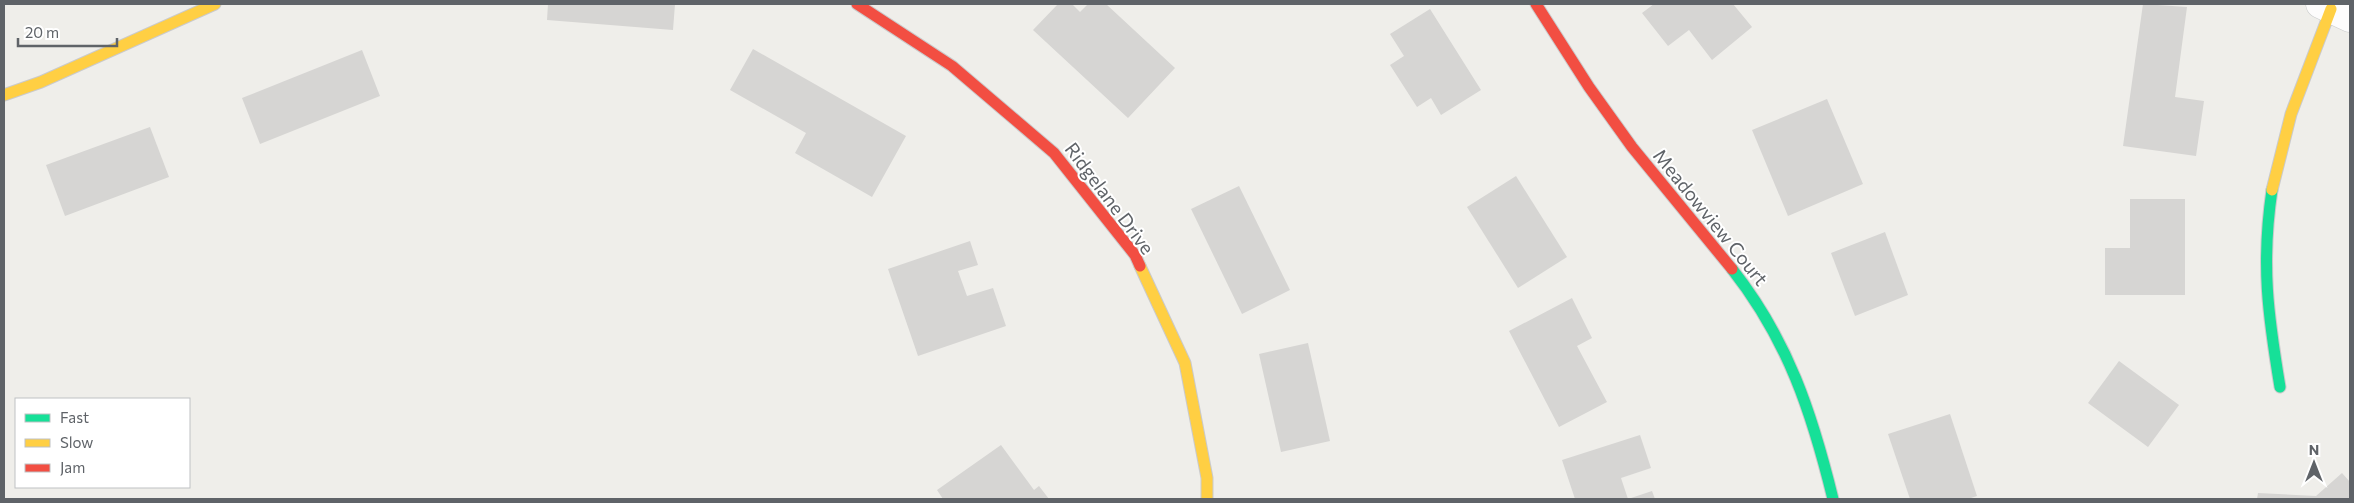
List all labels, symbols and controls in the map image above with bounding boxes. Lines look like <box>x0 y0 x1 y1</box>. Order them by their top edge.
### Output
scale bar <box>18 15 116 47</box>
text: 20 m <box>25 23 59 41</box>
street label: Ridgelane Drive <box>1061 138 1159 258</box>
street label: Meadowview Court <box>1649 144 1773 290</box>
legend <box>15 398 190 488</box>
text: Fast <box>60 408 89 426</box>
text: Slow <box>60 433 93 451</box>
north arrow <box>2289 438 2339 488</box>
text: N <box>2309 441 2319 458</box>
text: Jam <box>60 458 85 476</box>

